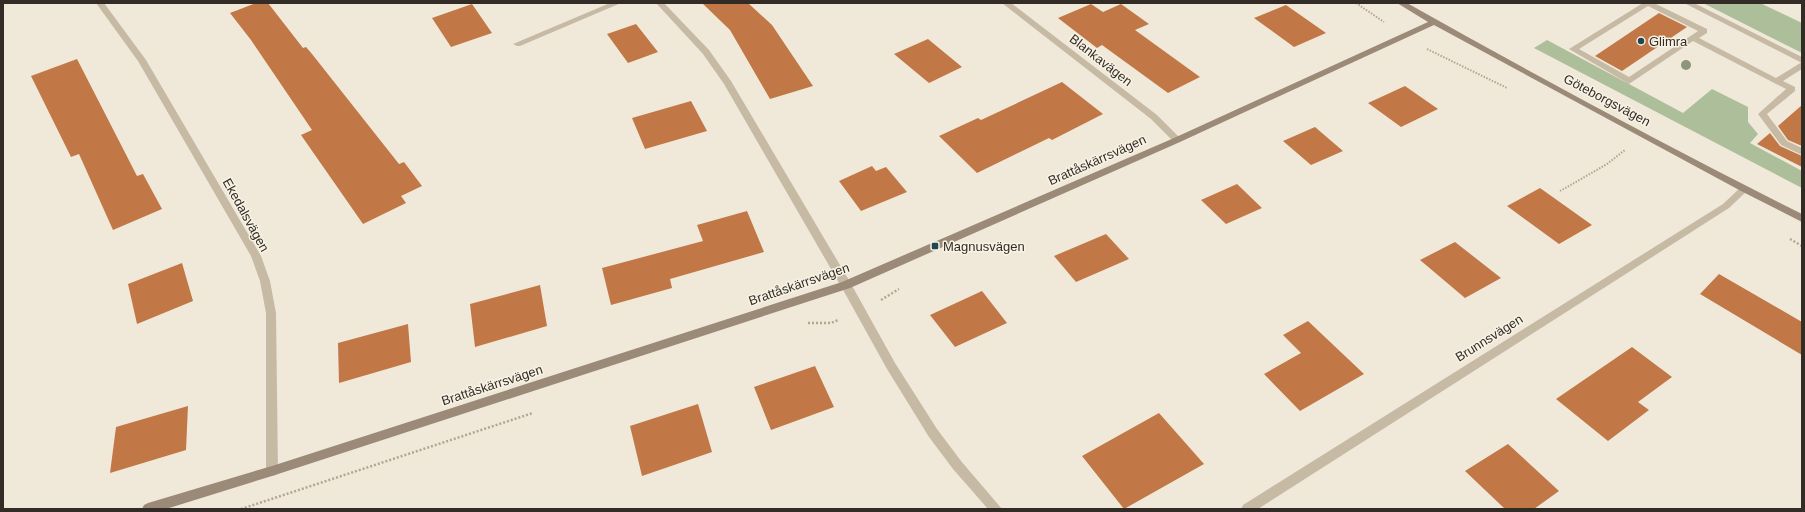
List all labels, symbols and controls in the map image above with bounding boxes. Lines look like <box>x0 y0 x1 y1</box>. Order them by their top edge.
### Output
street label: Blankavägen <box>1067 31 1135 89</box>
place label: Glimra <box>1649 34 1688 49</box>
marker: Glimra <box>1636 36 1646 46</box>
street label: Göteborgsvägen <box>1561 71 1653 129</box>
street label: Brattåskärrsvägen <box>1046 132 1148 188</box>
street label: Ekedalsvägen <box>220 176 272 254</box>
place label: Magnusvägen <box>943 239 1025 254</box>
marker: Magnusvägen <box>930 241 940 251</box>
street label: Brattåskärrsvägen <box>747 260 851 308</box>
street label: Brunnsvägen <box>1453 311 1525 365</box>
street label: Brattåskärrsvägen <box>440 362 544 408</box>

